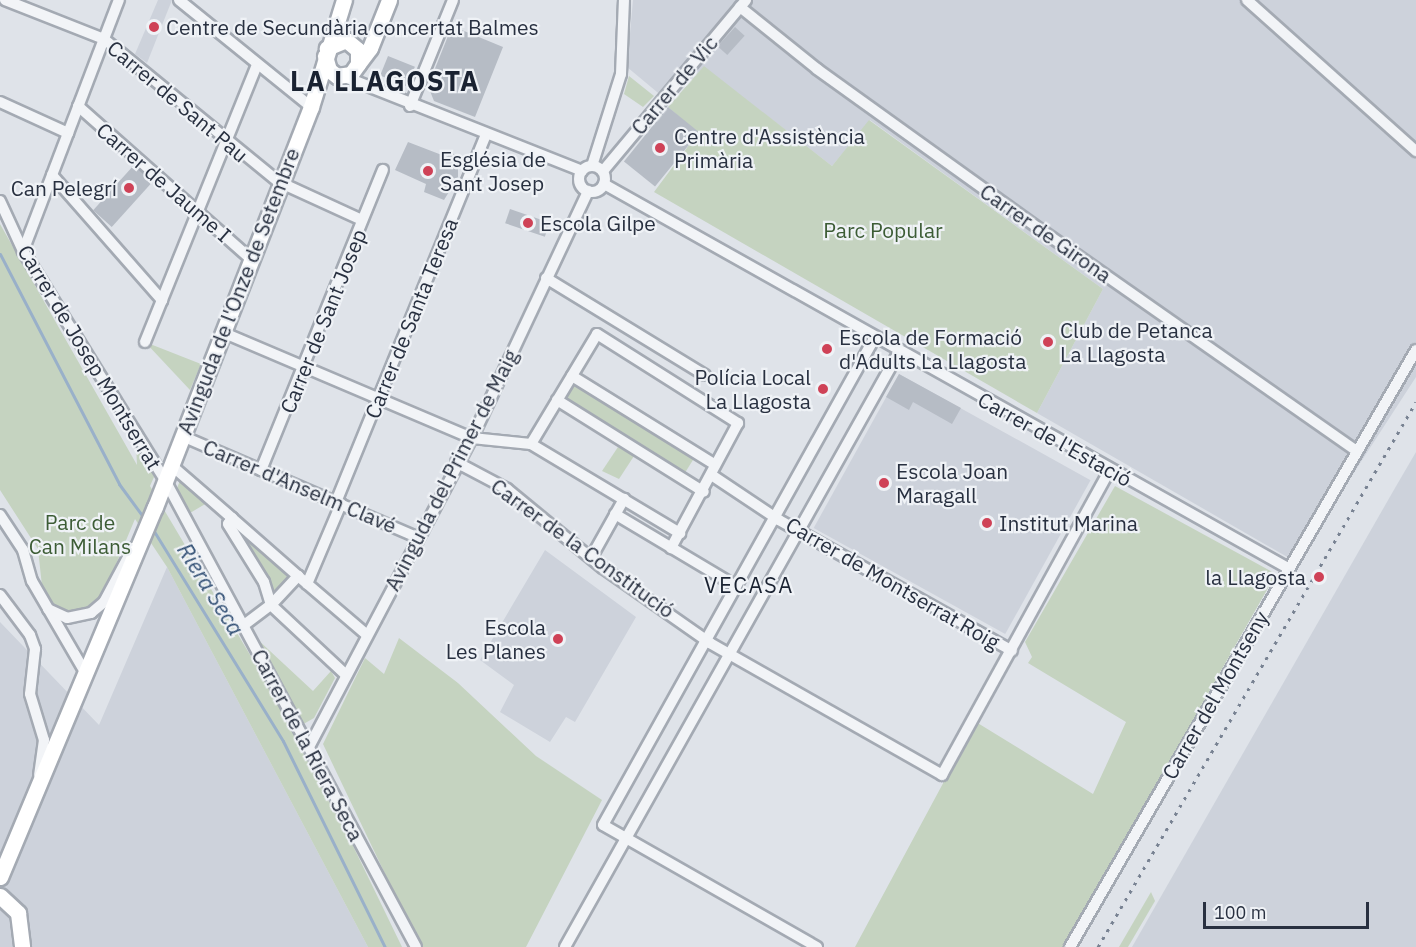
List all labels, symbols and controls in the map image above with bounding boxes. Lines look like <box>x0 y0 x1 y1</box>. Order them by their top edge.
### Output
place label: Centre de Secundària concertat Balmes <box>166 14 539 40</box>
marker: Centre de Secundària concertat Balmes <box>147 20 161 34</box>
street label: Carrer de Vic <box>625 31 723 139</box>
street label: Carrer de Sant Pau <box>103 35 253 167</box>
district label: LA LLAGOSTA <box>290 65 480 97</box>
street label: Carrer de Jaume I <box>92 117 236 247</box>
place label: Centre d'Assistència Primària <box>674 123 865 173</box>
marker: Centre d'Assistència Primària <box>651 139 669 157</box>
street label: Avinguda de l'Onze de Setembre <box>172 144 304 438</box>
place label: Església de Sant Josep <box>440 146 546 196</box>
marker: Església de Sant Josep <box>421 164 435 178</box>
place label: Can Pelegrí <box>11 175 117 201</box>
street label: Carrer de Girona <box>975 178 1117 288</box>
marker: Can Pelegrí <box>122 181 136 195</box>
place label: Escola Gilpe <box>540 210 656 236</box>
street label: Carrer de Santa Teresa <box>359 214 463 422</box>
marker: Escola Gilpe <box>521 216 535 230</box>
park label: Parc Popular <box>823 217 943 243</box>
street label: Carrer de Sant Josep <box>275 225 371 417</box>
street label: Carrer de Josep Montserrat <box>13 240 167 474</box>
place label: Club de Petanca La Llagosta <box>1060 317 1213 367</box>
place label: Escola de Formació d'Adults La Llagosta <box>839 324 1026 374</box>
marker: Club de Petanca La Llagosta <box>1041 335 1055 349</box>
marker: Escola de Formació d'Adults La Llagosta <box>820 342 834 356</box>
street label: Avinguda del Primer de Maig <box>379 345 523 595</box>
place label: Polícia Local La Llagosta <box>694 364 811 414</box>
marker: Polícia Local La Llagosta <box>816 382 830 396</box>
street label: Carrer de l'Estació <box>974 386 1136 492</box>
street label: Carrer d'Anselm Clavé <box>200 434 400 538</box>
place label: Escola Joan Maragall <box>896 458 1008 508</box>
street label: Carrer de la Constitució <box>486 473 680 623</box>
marker: Escola Joan Maragall <box>877 476 891 490</box>
park label: Parc de Can Milans <box>29 509 131 559</box>
place label: Institut Marina <box>999 510 1138 536</box>
street label: Carrer de Montserrat Roig <box>782 511 1004 655</box>
marker: Institut Marina <box>980 516 994 530</box>
water label: Riera Seca <box>172 538 250 640</box>
place label: la Llagosta <box>1205 564 1306 590</box>
marker: la Llagosta <box>1310 568 1328 586</box>
district label: VECASA <box>704 572 794 598</box>
street label: Carrer del Montseny <box>1157 606 1273 784</box>
place label: Escola Les Planes <box>446 614 546 664</box>
marker: Escola Les Planes <box>551 632 565 646</box>
street label: Carrer de la Riera Seca <box>247 645 369 845</box>
scale bar <box>1206 890 1372 928</box>
text: 100 m <box>1214 901 1266 924</box>

